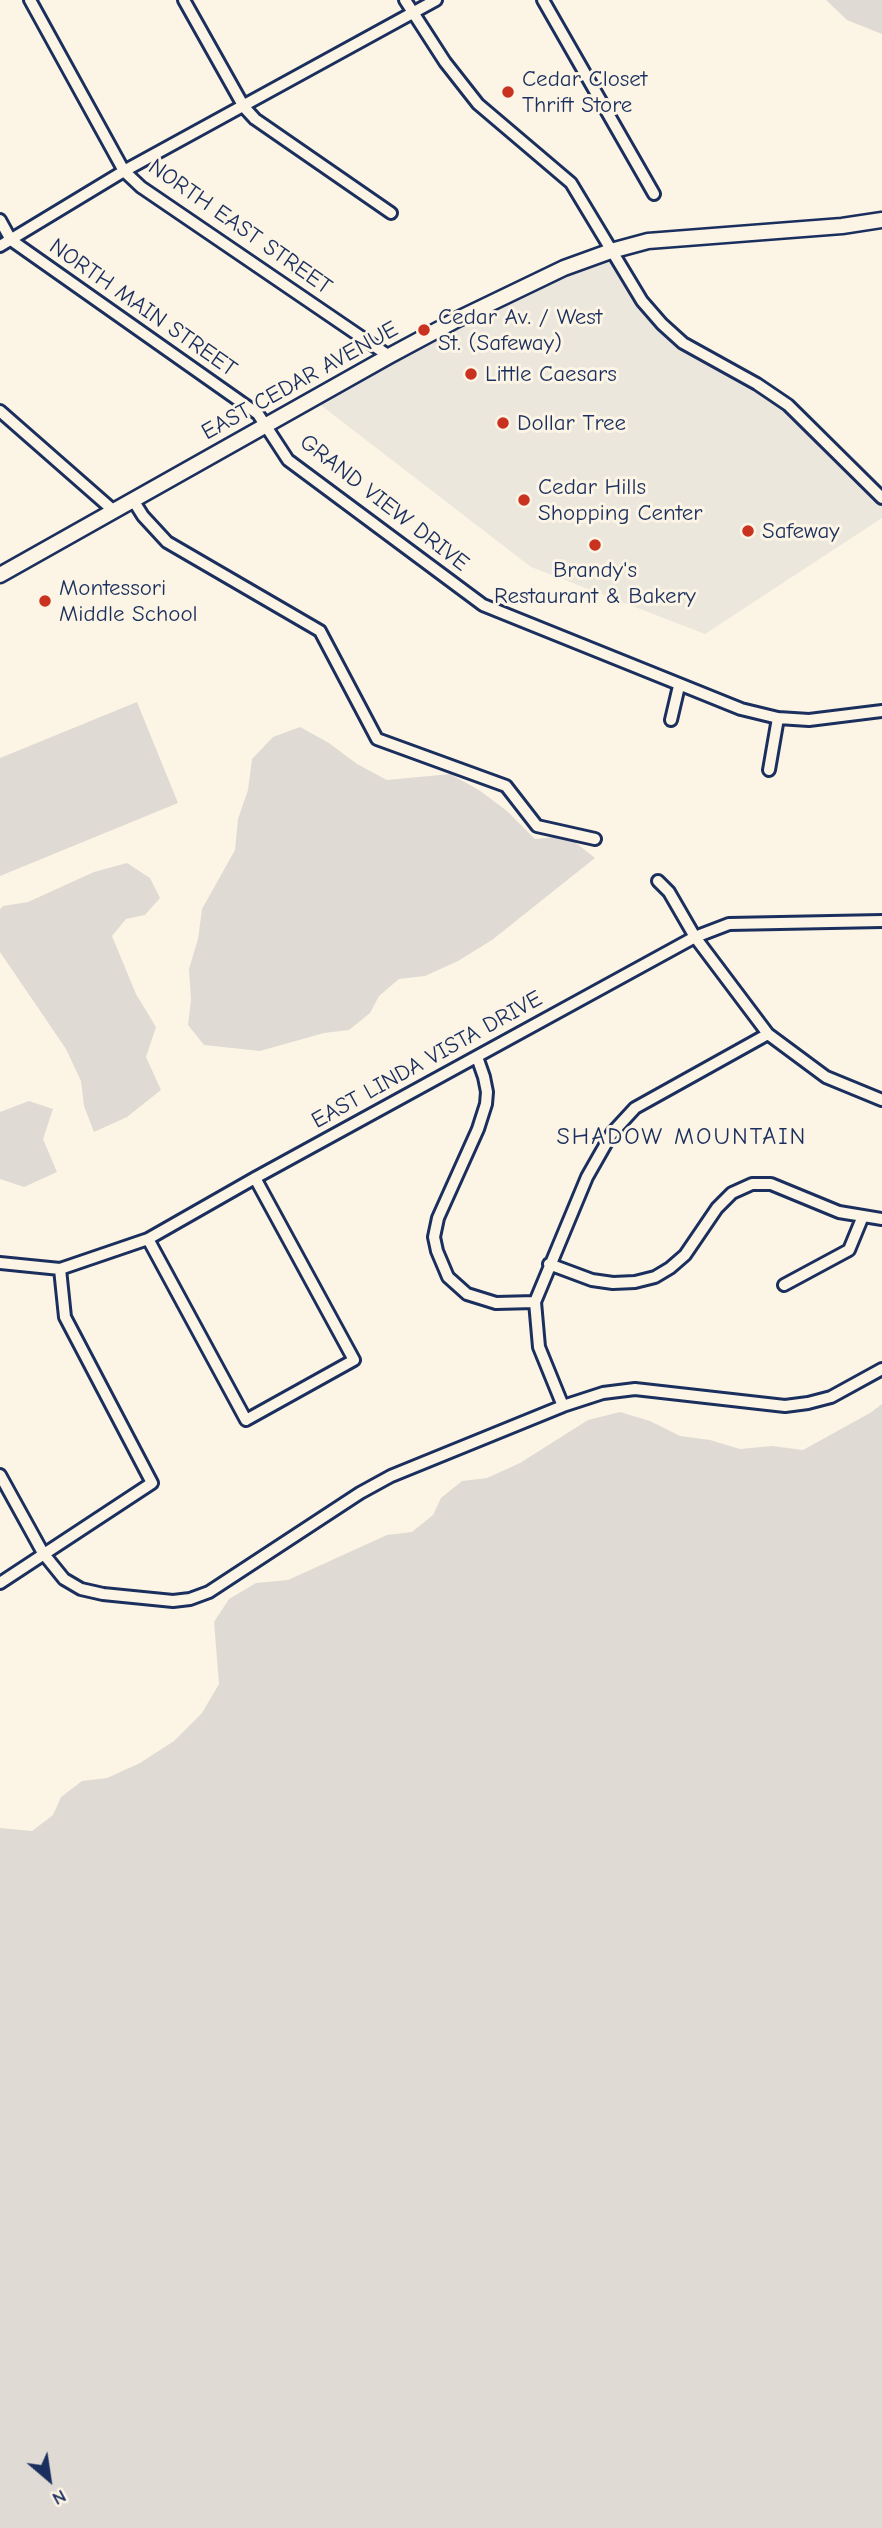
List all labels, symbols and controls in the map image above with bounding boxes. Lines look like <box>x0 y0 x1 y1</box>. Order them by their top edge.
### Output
place label: Cedar Closet Thrift Store <box>522 65 647 119</box>
marker: Cedar Closet Thrift Store <box>500 84 516 100</box>
street label: NORTH EAST STREET <box>143 153 337 301</box>
street label: NORTH MAIN STREET <box>44 233 242 383</box>
place label: Cedar Av. / West St. (Safeway) <box>438 303 602 357</box>
street label: EAST CEDAR AVENUE <box>197 316 403 446</box>
marker: Cedar Av. / West St. (Safeway) <box>416 322 432 338</box>
place label: Little Caesars <box>485 360 617 388</box>
marker: Little Caesars <box>463 366 479 382</box>
place label: Dollar Tree <box>517 409 626 437</box>
marker: Dollar Tree <box>495 415 511 431</box>
street label: GRAND VIEW DRIVE <box>294 428 474 578</box>
place label: Cedar Hills Shopping Center <box>538 473 702 527</box>
marker: Cedar Hills Shopping Center <box>516 492 532 508</box>
place label: Safeway <box>762 517 840 545</box>
marker: Safeway <box>740 523 756 539</box>
marker: Brandy's Restaurant & Bakery <box>587 537 603 553</box>
place label: Brandy's Restaurant & Bakery <box>494 556 696 610</box>
place label: Montessori Middle School <box>59 574 198 628</box>
marker: Montessori Middle School <box>37 593 53 609</box>
street label: EAST LINDA VISTA DRIVE <box>307 985 547 1135</box>
district label: SHADOW MOUNTAIN <box>558 1123 806 1151</box>
north arrow <box>14 2444 84 2514</box>
text: N <box>48 2485 70 2510</box>

